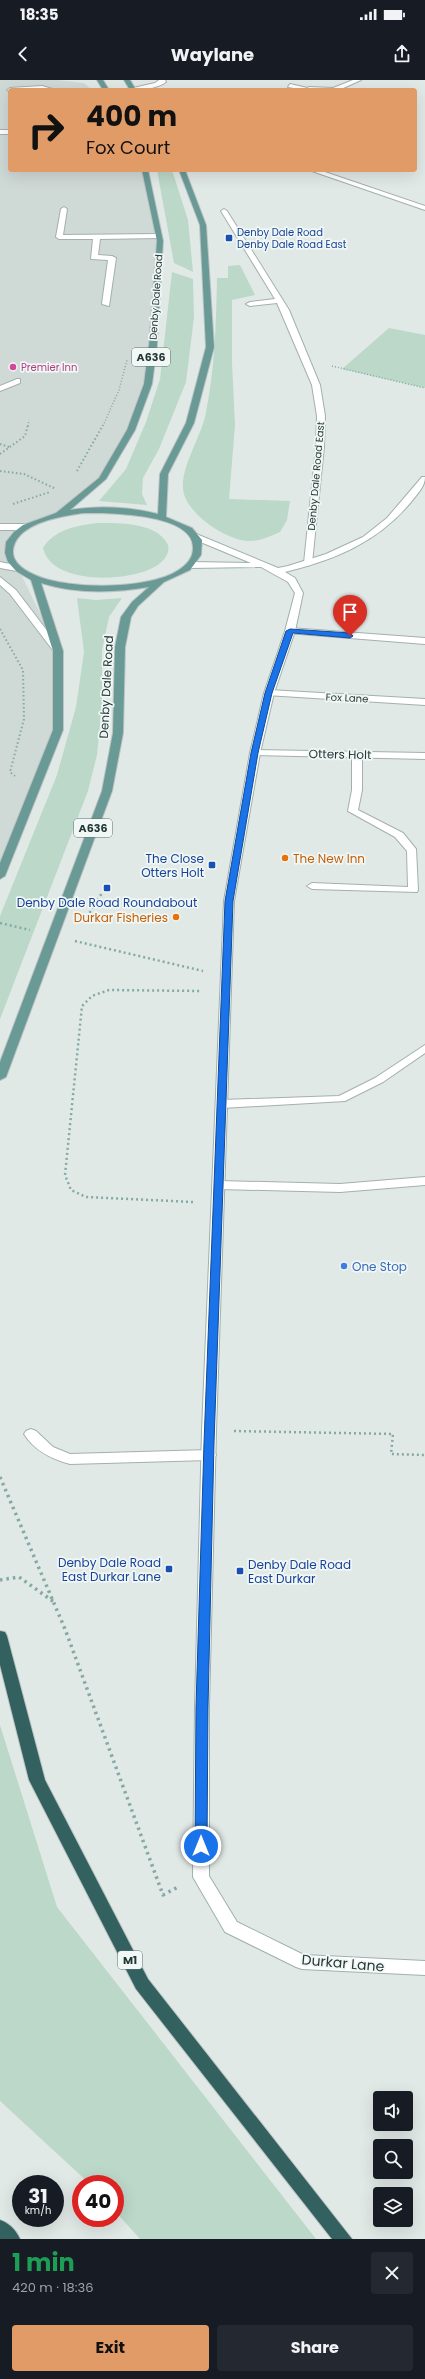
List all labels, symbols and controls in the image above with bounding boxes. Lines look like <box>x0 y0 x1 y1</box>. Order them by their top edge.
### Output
text: 18:35 <box>20 4 58 25</box>
text: Waylane <box>171 42 254 67</box>
icon: back <box>12 43 34 65</box>
icon: share <box>391 43 413 65</box>
text: 400 m <box>86 97 177 136</box>
icon: right <box>20 104 72 156</box>
text: Fox Court <box>86 135 170 160</box>
place label: Denby Dale Road Denby Dale Road East <box>237 225 347 252</box>
marker: Denby Dale Road Denby Dale Road East <box>224 233 234 243</box>
street label: Denby Dale Road <box>146 254 166 340</box>
road number: A636 <box>132 348 170 366</box>
place label: Premier Inn <box>21 360 77 375</box>
marker: Premier Inn <box>8 362 18 372</box>
street label: Denby Dale Road East <box>304 421 328 531</box>
pin <box>333 595 367 636</box>
icon: arrive <box>339 601 361 623</box>
street label: Denby Dale Road <box>95 635 117 739</box>
street label: Fox Lane <box>325 689 369 707</box>
street label: Otters Holt <box>308 745 372 763</box>
road number: A636 <box>74 819 112 837</box>
place label: The Close Otters Holt <box>141 850 204 881</box>
place label: The New Inn <box>293 850 365 867</box>
marker: The New Inn <box>280 853 290 863</box>
marker: The Close Otters Holt <box>207 860 217 870</box>
marker: Denby Dale Road Roundabout <box>102 883 112 893</box>
place label: Denby Dale Road Roundabout <box>17 894 197 911</box>
place label: Durkar Fisheries <box>74 909 168 926</box>
marker: Durkar Fisheries <box>171 912 181 922</box>
place label: One Stop <box>352 1258 407 1275</box>
marker: One Stop <box>339 1261 349 1271</box>
place label: Denby Dale Road East Durkar Lane <box>58 1554 161 1585</box>
place label: Denby Dale Road East Durkar <box>248 1556 351 1587</box>
marker: Denby Dale Road East Durkar Lane <box>164 1564 174 1574</box>
marker: Denby Dale Road East Durkar <box>235 1566 245 1576</box>
position arrow <box>180 1825 222 1867</box>
street label: Durkar Lane <box>301 1949 385 1977</box>
road number: M1 <box>118 1951 142 1969</box>
map controls <box>373 2091 413 2227</box>
button: sound <box>373 2091 413 2131</box>
button: search <box>373 2139 413 2179</box>
speed limit sign: 40 <box>72 2175 124 2227</box>
text: 31 <box>28 2182 48 2210</box>
button: layers <box>373 2187 413 2227</box>
text: km/h <box>25 2203 51 2218</box>
text: 1 min <box>12 2246 75 2279</box>
button: close <box>371 2252 413 2294</box>
text: 420 m · 18:36 <box>12 2278 93 2297</box>
button: Exit <box>12 2325 209 2371</box>
button: Share <box>217 2325 413 2371</box>

